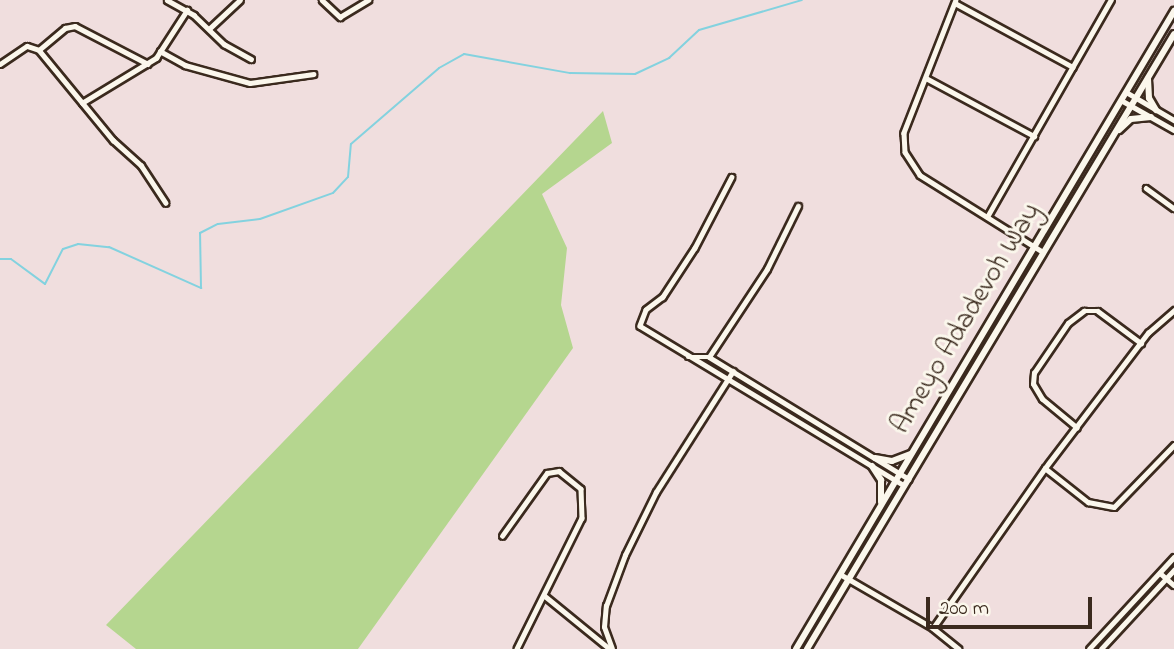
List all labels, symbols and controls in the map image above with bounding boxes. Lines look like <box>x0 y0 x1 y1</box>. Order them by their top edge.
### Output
street label: Ameyo Adadevoh Way <box>885 198 1049 440</box>
scale bar <box>929 582 1095 626</box>
text: 200 m <box>939 594 989 624</box>

